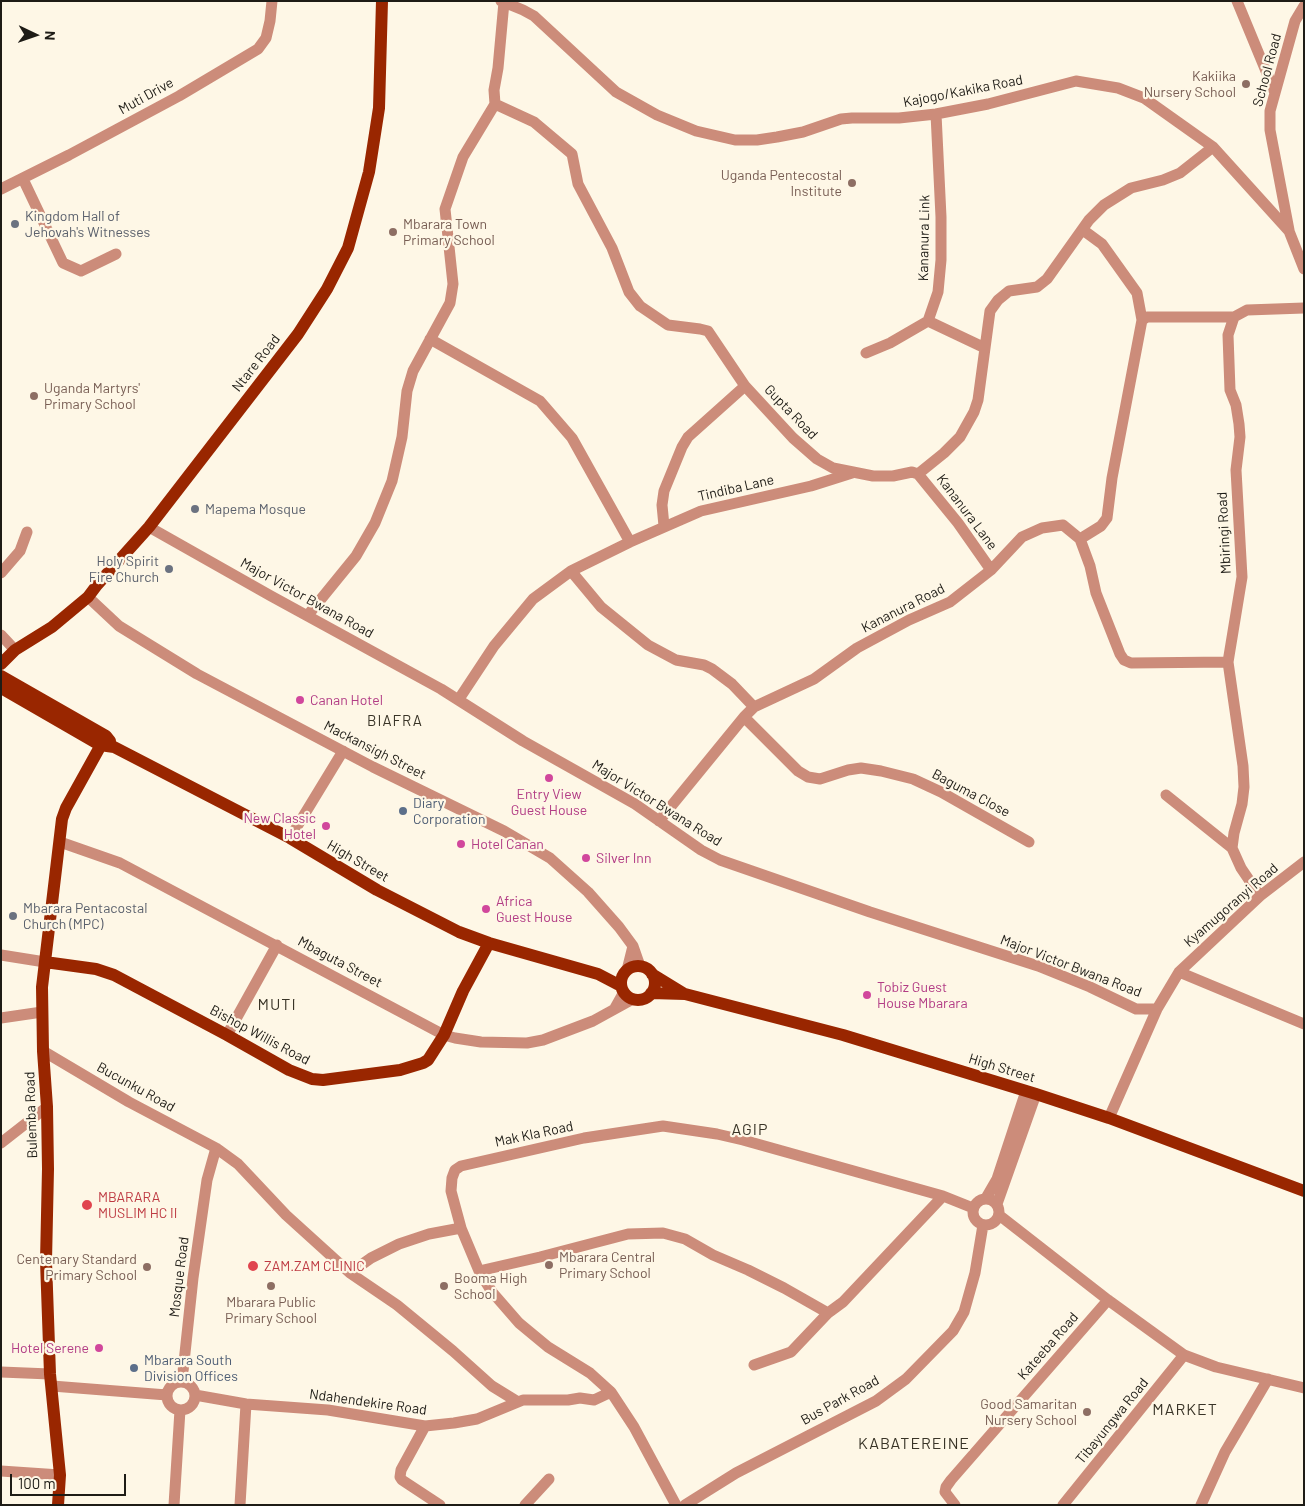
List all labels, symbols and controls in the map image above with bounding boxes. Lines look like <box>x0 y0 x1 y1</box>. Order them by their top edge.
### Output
north arrow <box>10 10 60 60</box>
text: N <box>42 31 59 41</box>
street label: School Road <box>1249 32 1285 108</box>
place label: Kakiika Nursery School <box>1144 68 1236 100</box>
street label: Kajogo/Kakika Road <box>902 71 1024 111</box>
street label: Muti Drive <box>116 74 176 118</box>
marker: Kakiika Nursery School <box>1240 78 1252 90</box>
place label: Uganda Pentecostal Institute <box>721 167 842 200</box>
marker: Uganda Pentecostal Institute <box>846 177 858 189</box>
street label: Kananura Link <box>915 195 933 281</box>
place label: Kingdom Hall of Jehovah's Witnesses <box>25 208 150 240</box>
place label: Mbarara Town Primary School <box>403 216 495 248</box>
marker: Kingdom Hall of Jehovah's Witnesses <box>9 218 21 230</box>
marker: Mbarara Town Primary School <box>387 226 399 238</box>
street label: Ntare Road <box>228 331 284 395</box>
place label: Uganda Martyrs' Primary School <box>44 380 140 412</box>
street label: Gupta Road <box>761 381 821 443</box>
marker: Uganda Martyrs' Primary School <box>28 390 40 402</box>
street label: Tindiba Lane <box>696 471 776 505</box>
street label: Kananura Lane <box>933 471 1001 553</box>
street label: Mbiringi Road <box>1213 491 1235 575</box>
place label: Mapema Mosque <box>205 501 306 517</box>
marker: Mapema Mosque <box>189 503 201 515</box>
place label: Holy Spirit Fire Church <box>89 553 159 586</box>
street label: Major Victor Bwana Road <box>237 554 377 642</box>
marker: Holy Spirit Fire Church <box>163 563 175 575</box>
street label: Kananura Road <box>858 580 948 636</box>
place label: Canan Hotel <box>310 692 383 708</box>
marker: Canan Hotel <box>294 694 306 706</box>
district label: BIAFRA <box>366 712 424 730</box>
street label: Mackansigh Street <box>321 717 429 783</box>
street label: Major Victor Bwana Road <box>589 756 725 850</box>
street label: Baguma Close <box>929 765 1013 821</box>
marker: Entry View Guest House <box>543 772 555 784</box>
place label: Entry View Guest House <box>511 786 587 819</box>
place label: Diary Corporation <box>413 795 485 828</box>
marker: Diary Corporation <box>397 805 409 817</box>
place label: New Classic Hotel <box>243 810 316 842</box>
marker: New Classic Hotel <box>320 820 332 832</box>
place label: Hotel Canan <box>471 836 544 852</box>
street label: High Street <box>324 837 392 885</box>
marker: Hotel Canan <box>455 838 467 850</box>
place label: Silver Inn <box>596 850 651 866</box>
marker: Silver Inn <box>580 852 592 864</box>
street label: Kyamugoranyi Road <box>1180 860 1282 950</box>
place label: Africa Guest House <box>496 893 573 926</box>
place label: Mbarara Pentacostal Church (MPC) <box>23 900 147 932</box>
marker: Africa Guest House <box>480 903 492 915</box>
marker: Mbarara Pentacostal Church (MPC) <box>7 910 19 922</box>
street label: Major Victor Bwana Road <box>998 931 1144 1001</box>
street label: Mbaguta Street <box>295 933 385 991</box>
place label: Tobiz Guest House Mbarara <box>877 979 968 1012</box>
marker: Tobiz Guest House Mbarara <box>861 989 873 1001</box>
district label: MUTI <box>257 995 297 1015</box>
street label: Bishop Willis Road <box>207 1002 313 1068</box>
street label: High Street <box>967 1050 1037 1086</box>
street label: Bucunku Road <box>94 1059 178 1115</box>
street label: Bulemba Road <box>21 1071 41 1159</box>
street label: Mak Kla Road <box>493 1118 575 1150</box>
district label: AGIP <box>731 1120 769 1140</box>
place label: MBARARA MUSLIM HC II <box>98 1189 177 1222</box>
marker: MBARARA MUSLIM HC II <box>80 1198 94 1212</box>
street label: Mosque Road <box>166 1236 192 1318</box>
place label: Mbarara Central Primary School <box>559 1249 655 1282</box>
place label: Centenary Standard Primary School <box>16 1251 137 1284</box>
place label: ZAM.ZAM CLINIC <box>264 1258 365 1274</box>
marker: ZAM.ZAM CLINIC <box>246 1259 260 1273</box>
marker: Mbarara Central Primary School <box>543 1259 555 1271</box>
marker: Centenary Standard Primary School <box>141 1261 153 1273</box>
place label: Booma High School <box>454 1270 527 1302</box>
marker: Mbarara Public Primary School <box>265 1280 277 1292</box>
marker: Booma High School <box>438 1280 450 1292</box>
place label: Mbarara Public Primary School <box>225 1294 317 1326</box>
street label: Kateeba Road <box>1014 1309 1082 1383</box>
place label: Hotel Serene <box>11 1340 89 1356</box>
marker: Hotel Serene <box>93 1342 105 1354</box>
place label: Mbarara South Division Offices <box>144 1352 238 1384</box>
marker: Mbarara South Division Offices <box>128 1362 140 1374</box>
street label: Bus Park Road <box>798 1372 882 1428</box>
street label: Tibayungwa Road <box>1072 1375 1152 1467</box>
street label: Ndahendekire Road <box>308 1385 428 1419</box>
place label: Good Samaritan Nursery School <box>980 1396 1077 1428</box>
district label: MARKET <box>1151 1400 1219 1420</box>
marker: Good Samaritan Nursery School <box>1081 1406 1093 1418</box>
district label: KABATEREINE <box>857 1434 971 1454</box>
scale bar <box>12 1464 129 1496</box>
text: 100 m <box>18 1474 56 1492</box>

